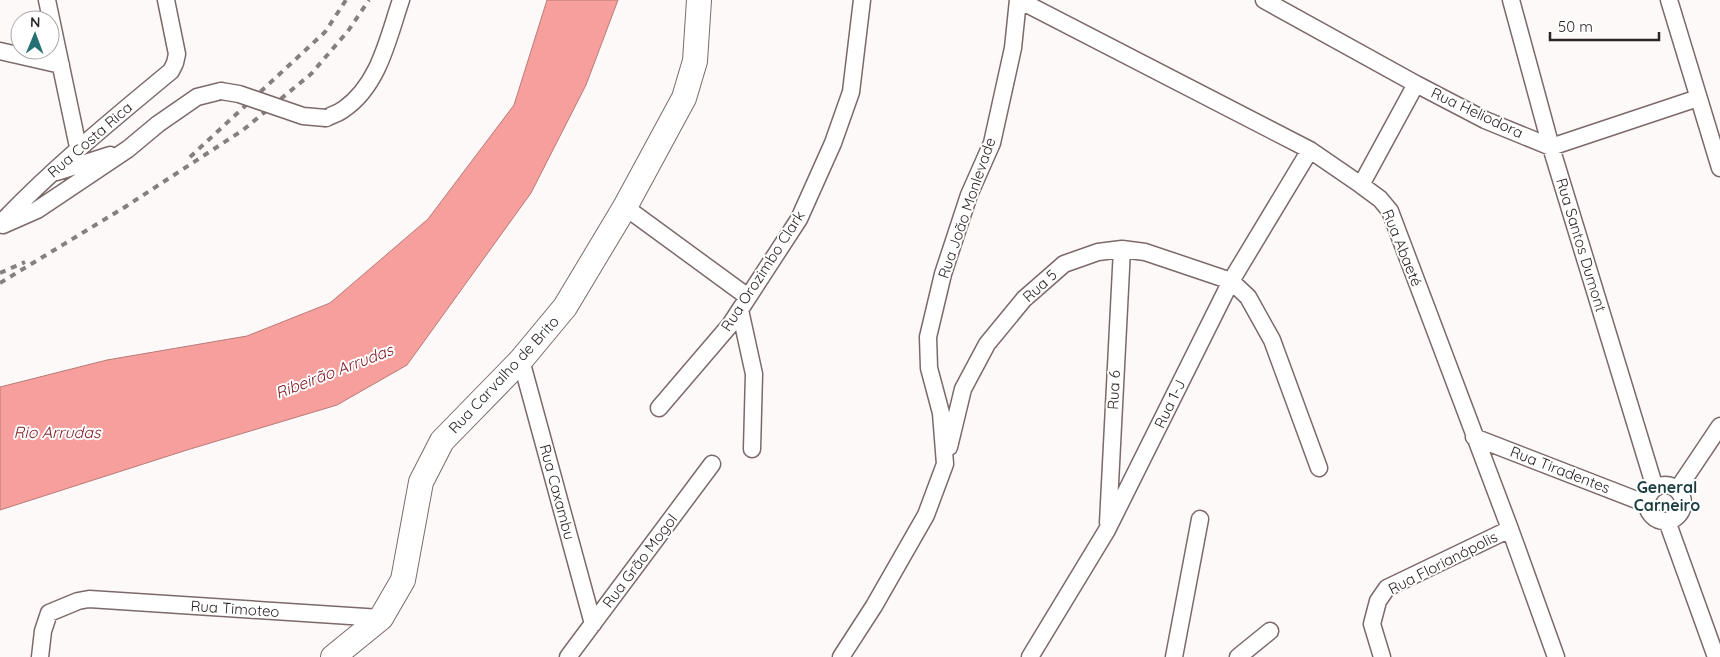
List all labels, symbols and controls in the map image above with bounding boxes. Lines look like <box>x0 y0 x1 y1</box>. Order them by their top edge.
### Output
north arrow <box>10 10 60 60</box>
scale bar <box>1550 10 1659 42</box>
text: N <box>30 13 41 31</box>
text: 50 m <box>1558 17 1593 36</box>
street label: Rua Heliodora <box>1428 83 1526 142</box>
street label: Rua Costa Rica <box>43 98 136 182</box>
street label: Rua João Monlevade <box>933 135 1000 281</box>
street label: Rua Santos Dumont <box>1552 176 1611 314</box>
street label: Rua Abaeté <box>1378 206 1427 289</box>
street label: Rua Orozimbo Clark <box>717 207 809 335</box>
street label: Rua 5 <box>1019 265 1061 306</box>
street label: Rua Carvalho de Brito <box>444 312 563 437</box>
water label: Ribeirão Arrudas <box>272 339 397 403</box>
street label: Rua 6 <box>1103 370 1124 410</box>
street label: Rua 1-J <box>1150 376 1189 431</box>
water label: Rio Arrudas <box>14 422 102 442</box>
street label: Rua Caxambu <box>536 442 579 542</box>
street label: Rua Tiradentes <box>1508 442 1613 497</box>
district label: General Carneiro <box>1634 477 1700 515</box>
street label: Rua Grão Mogol <box>598 510 681 612</box>
street label: Rua Florianópolis <box>1385 527 1501 598</box>
street label: Rua Timoteo <box>190 596 280 621</box>

